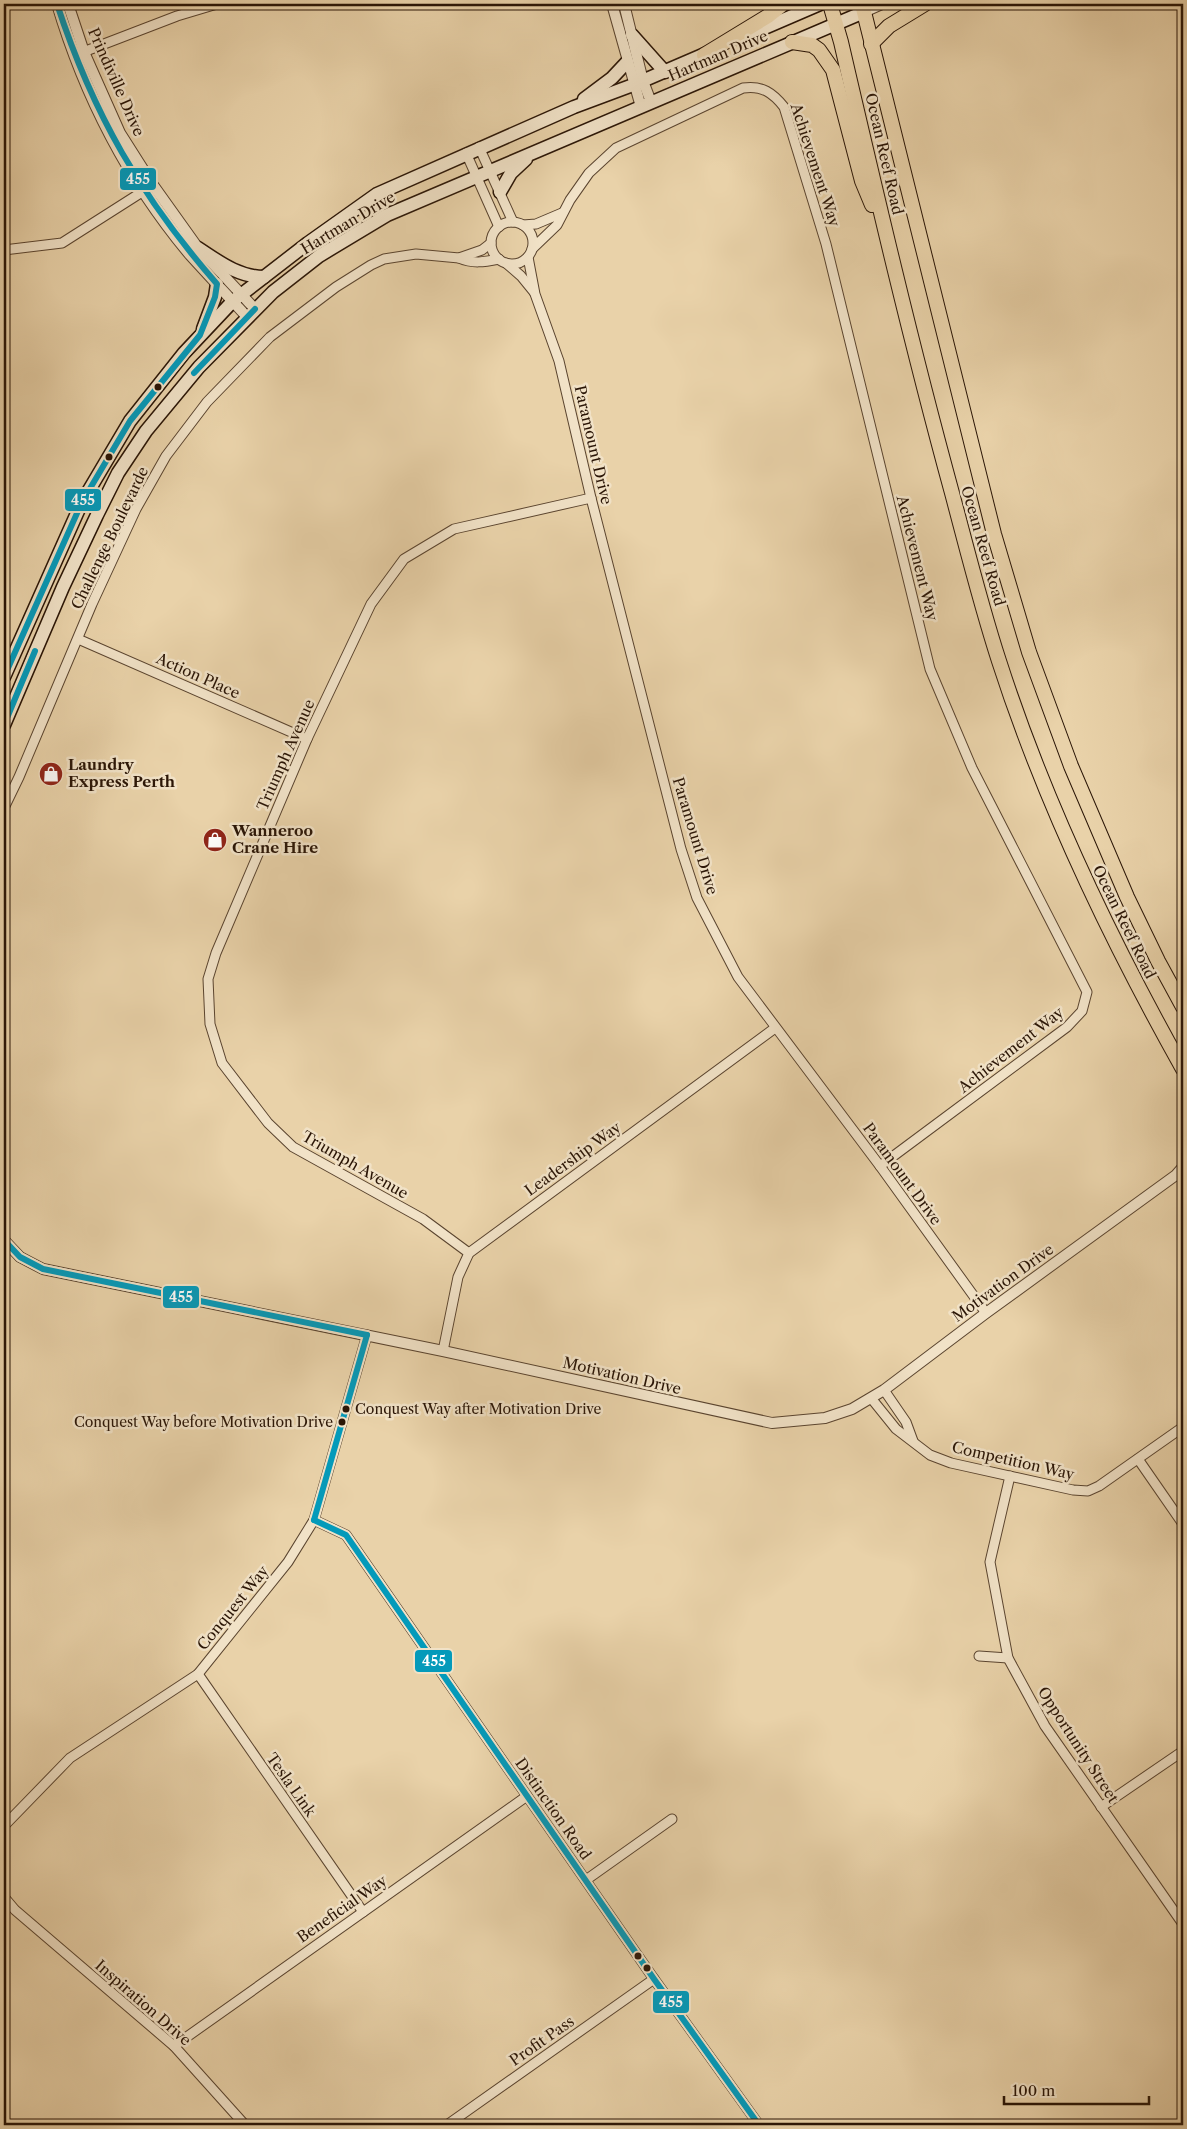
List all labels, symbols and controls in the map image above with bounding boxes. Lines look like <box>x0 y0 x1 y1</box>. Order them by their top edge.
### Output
street label: Prindiville Drive <box>84 25 149 139</box>
street label: Hartman Drive <box>665 26 771 85</box>
street label: Ocean Reef Road <box>861 91 908 217</box>
street label: Achievement Way <box>786 100 845 229</box>
line badge: 455 <box>119 167 157 191</box>
text: 455 <box>126 170 150 188</box>
street label: Hartman Drive <box>297 187 398 258</box>
unlabelled marker <box>153 382 163 392</box>
street label: Paramount Drive <box>571 383 616 506</box>
unlabelled marker <box>104 452 114 462</box>
street label: Challenge Boulevarde <box>67 463 152 612</box>
street label: Ocean Reef Road <box>957 484 1010 608</box>
line badge: 455 <box>64 488 102 512</box>
text: 455 <box>71 491 95 509</box>
street label: Achievement Way <box>892 492 942 623</box>
street label: Action Place <box>152 648 243 702</box>
street label: Triumph Avenue <box>253 696 319 813</box>
place label: Laundry Express Perth <box>68 755 176 791</box>
shop icon: Laundry Express Perth <box>38 761 64 787</box>
street label: Paramount Drive <box>669 775 722 897</box>
place label: Wanneroo Crane Hire <box>231 821 318 857</box>
shop icon: Wanneroo Crane Hire <box>202 827 228 853</box>
street label: Ocean Reef Road <box>1089 862 1160 982</box>
street label: Achievement Way <box>953 1002 1068 1097</box>
street label: Leadership Way <box>521 1117 625 1200</box>
street label: Paramount Drive <box>859 1119 946 1229</box>
street label: Triumph Avenue <box>299 1126 412 1203</box>
street label: Motivation Drive <box>948 1239 1057 1326</box>
line badge: 455 <box>162 1285 200 1309</box>
text: 455 <box>169 1288 193 1306</box>
street label: Motivation Drive <box>561 1353 683 1398</box>
place label: Conquest Way after Motivation Drive <box>355 1400 602 1418</box>
marker: Conquest Way after Motivation Drive <box>341 1404 351 1414</box>
place label: Conquest Way before Motivation Drive <box>74 1413 333 1431</box>
marker: Conquest Way before Motivation Drive <box>337 1417 347 1427</box>
street label: Competition Way <box>950 1437 1077 1484</box>
street label: Conquest Way <box>193 1561 273 1654</box>
line badge: 455 <box>414 1649 453 1673</box>
text: 455 <box>422 1652 446 1670</box>
street label: Opportunity Street <box>1034 1683 1123 1807</box>
street label: Tesla Link <box>263 1749 321 1821</box>
street label: Distinction Road <box>511 1754 596 1863</box>
street label: Beneficial Way <box>293 1870 391 1947</box>
unlabelled marker <box>633 1951 643 1961</box>
street label: Inspiration Drive <box>91 1956 195 2049</box>
unlabelled marker <box>642 1963 652 1973</box>
line badge: 455 <box>652 1990 690 2014</box>
text: 455 <box>659 1993 683 2011</box>
street label: Profit Pass <box>506 2011 578 2070</box>
scale bar <box>1004 2074 1150 2106</box>
text: 100 m <box>1012 2081 1055 2100</box>

